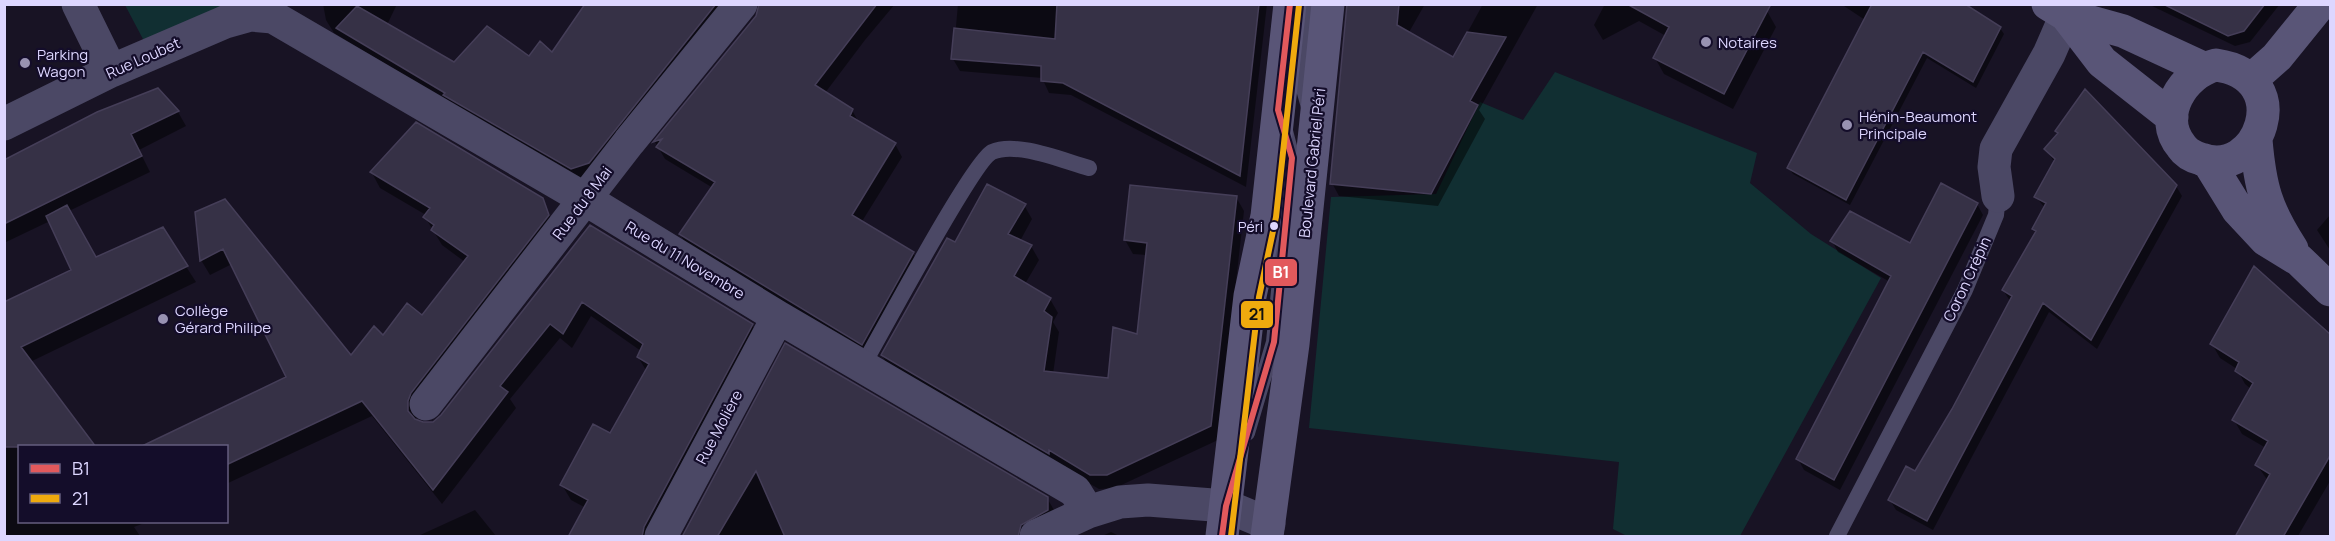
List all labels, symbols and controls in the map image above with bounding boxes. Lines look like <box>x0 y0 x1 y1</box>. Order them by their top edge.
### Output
street label: Rue Loubet <box>103 32 183 84</box>
place label: Notaires <box>1718 32 1777 53</box>
marker: Notaires <box>1699 35 1713 49</box>
place label: Parking Wagon <box>37 44 88 82</box>
marker: Parking Wagon <box>18 56 32 70</box>
street label: Boulevard Gabriel Péri <box>1294 87 1330 239</box>
place label: Hénin-Beaumont Principale <box>1859 106 1977 144</box>
marker: Hénin-Beaumont Principale <box>1840 118 1854 132</box>
street label: Rue du 8 Mai <box>547 162 617 244</box>
street label: Rue du 11 Novembre <box>621 216 749 304</box>
place label: Péri <box>1238 217 1263 236</box>
marker: Péri <box>1268 220 1280 232</box>
street label: Coron Crépin <box>1938 233 1996 325</box>
line badge: B1 <box>1264 258 1298 287</box>
text: B1 <box>1272 261 1290 283</box>
place label: Collège Gérard Philipe <box>175 300 271 338</box>
line badge: 21 <box>1240 300 1274 329</box>
text: 21 <box>1249 303 1265 325</box>
marker: Collège Gérard Philipe <box>156 312 170 326</box>
street label: Rue Molière <box>691 386 747 468</box>
legend <box>18 445 228 523</box>
text: B1 <box>72 456 90 480</box>
text: 21 <box>72 486 89 510</box>

